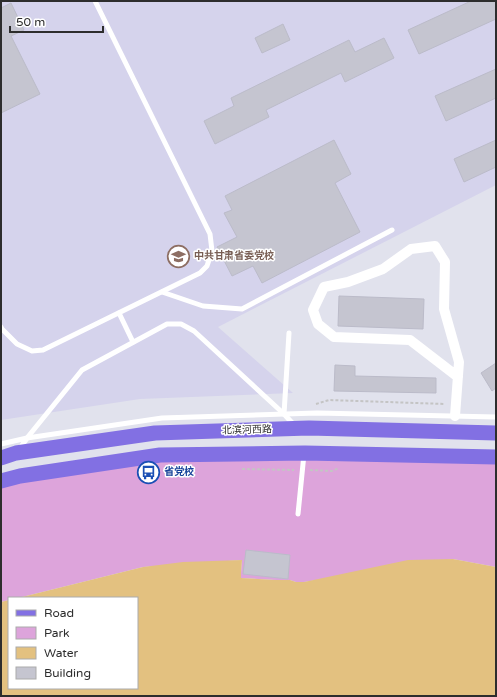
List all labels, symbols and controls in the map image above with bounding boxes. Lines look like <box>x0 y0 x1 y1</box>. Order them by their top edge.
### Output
scale bar <box>10 8 103 34</box>
text: 50 m <box>16 15 45 29</box>
school or university icon: 中共甘肃省委党校 <box>166 243 192 269</box>
place label: 中共甘肃省委党校 <box>194 249 274 262</box>
street label: 北滨河西路 <box>222 423 272 437</box>
bus stop icon: 省党校 <box>135 459 161 485</box>
place label: 省党校 <box>164 465 194 478</box>
legend <box>8 597 138 689</box>
text: Road <box>44 606 74 620</box>
text: Park <box>44 626 70 640</box>
text: Water <box>44 646 79 660</box>
text: Building <box>44 666 91 680</box>

